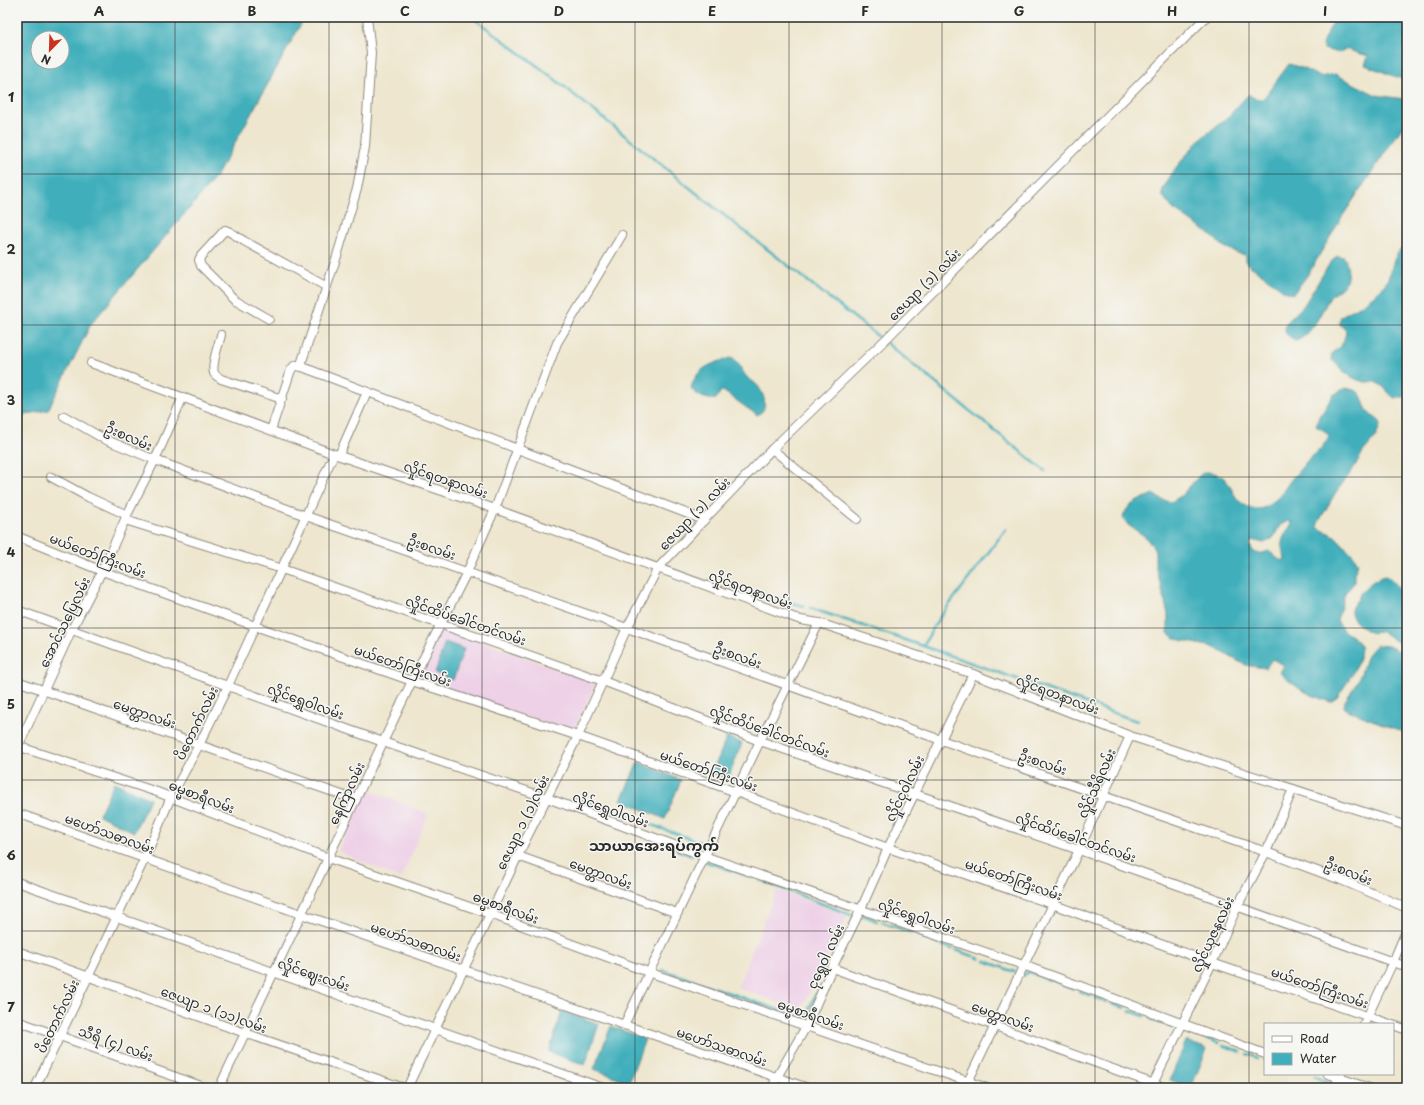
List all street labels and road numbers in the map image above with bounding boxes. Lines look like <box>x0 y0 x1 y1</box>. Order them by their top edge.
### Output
street label: ဇေယျာ (၁) လမ်း <box>884 244 966 326</box>
street label: ဦးစလမ်း <box>102 417 156 457</box>
street label: လှိုင်ရတနာလမ်း <box>401 456 491 504</box>
street label: ဇေယျာ (၁) လမ်း <box>654 472 735 555</box>
street label: မယ်တော်ကြီးလမ်း <box>46 528 149 584</box>
street label: ဦးစလမ်း <box>405 530 459 566</box>
street label: လှိုင်ရတနာလမ်း <box>706 565 796 615</box>
street label: အောင်သပြေလမ်း <box>34 573 96 671</box>
street label: လှိုင်ထိပ်ခေါင်တင်လမ်း <box>403 590 529 651</box>
street label: ဦးစလမ်း <box>711 638 765 674</box>
street label: မယ်တော်ကြီးလမ်း <box>351 639 454 692</box>
street label: လှိုင်ရတနာလမ်း <box>1013 669 1102 720</box>
street label: လှိုင်ရွှေဝါလမ်း <box>264 678 347 726</box>
street label: ပိတောက်လမ်း <box>170 683 222 763</box>
street label: မေတ္တာလမ်း <box>110 693 179 735</box>
street label: လှိုင်ထိပ်ခေါင်တင်လမ်း <box>707 700 833 763</box>
street label: မယ်တော်ကြီးလမ်း <box>657 744 760 797</box>
street label: ဦးစလမ်း <box>1016 745 1070 781</box>
street label: လှိုင်သီရိလမ်း <box>1072 745 1122 822</box>
street label: လှိုင်ငုဝါလမ်း <box>880 752 930 825</box>
street label: နေကြာလမ်း <box>323 759 371 828</box>
street label: ဇေယျာ ၁ (၁)လမ်း <box>491 771 555 874</box>
street label: ဓမ္မစာရီလမ်း <box>166 775 238 819</box>
street label: လှိုင်ရွှေဝါလမ်း <box>569 786 652 834</box>
street label: လှိုင်ထိပ်ခေါင်တင်လမ်း <box>1013 807 1139 868</box>
street label: မဟော်သဓာလမ်း <box>62 808 158 858</box>
street label: မေတ္တာလမ်း <box>566 853 635 895</box>
street label: မယ်တော်ကြီးလမ်း <box>962 853 1065 906</box>
street label: ဦးစလမ်း <box>1322 853 1376 891</box>
street label: ဓမ္မစာရီလမ်း <box>469 886 542 930</box>
street label: လှိုင်ယုဇနလမ်း <box>1186 893 1240 976</box>
street label: လှိုင်ရွှေဝါလမ်း <box>875 894 958 940</box>
street label: မဟော်သဓာလမ်း <box>368 917 464 965</box>
street label: ငုရွှေဝါ လမ်း <box>802 920 850 993</box>
street label: လှိုင်ဈေးလမ်း <box>275 953 352 997</box>
street label: မယ်တော်ကြီးလမ်း <box>1268 961 1371 1014</box>
street label: ပိတောက်လမ်း <box>31 976 83 1056</box>
street label: ဇေယျာ ၁ (၁၁)လမ်း <box>158 981 270 1039</box>
street label: ဓမ္မစာရီလမ်း <box>774 994 847 1036</box>
street label: မေတ္တာလမ်း <box>968 996 1037 1038</box>
street label: သီရိ (၄) လမ်း <box>75 1021 156 1067</box>
street label: မဟော်သဓာလမ်း <box>674 1022 770 1070</box>

